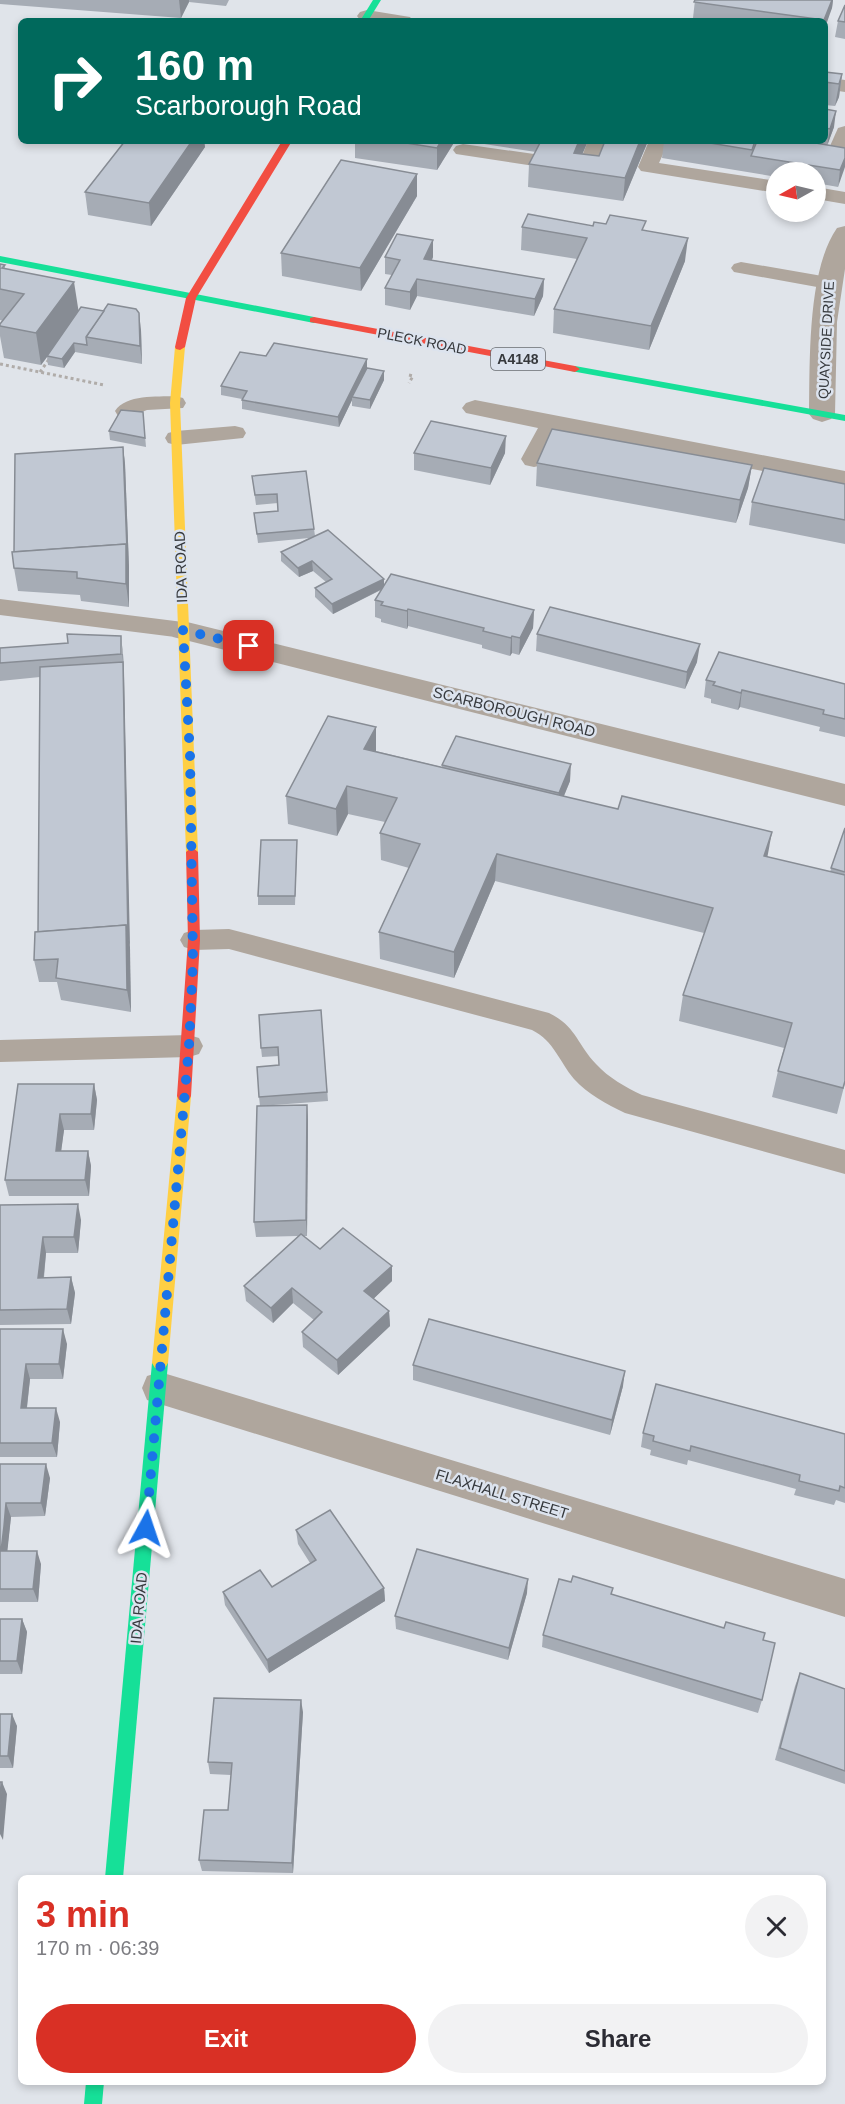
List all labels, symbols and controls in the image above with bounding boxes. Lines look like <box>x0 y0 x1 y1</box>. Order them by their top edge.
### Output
icon: right <box>36 42 114 120</box>
text: 160 m <box>135 42 254 89</box>
text: Scarborough Road <box>135 91 362 121</box>
north arrow <box>766 162 826 222</box>
map controls <box>766 162 826 222</box>
street label: QUAYSIDE DRIVE <box>815 281 837 399</box>
street label: PLECK ROAD <box>376 325 468 357</box>
road number: A4148 <box>491 348 545 370</box>
street label: IDA ROAD <box>171 531 190 603</box>
pin <box>223 620 274 671</box>
icon: arrive <box>232 629 265 662</box>
street label: SCARBOROUGH ROAD <box>431 683 597 740</box>
street label: FLAXHALL STREET <box>434 1465 571 1522</box>
position arrow <box>114 1496 178 1560</box>
street label: IDA ROAD <box>127 1571 150 1644</box>
text: 3 min <box>36 1894 130 1935</box>
button: close <box>745 1895 808 1958</box>
text: 170 m · 06:39 <box>36 1937 159 1959</box>
button: Exit <box>36 2004 416 2073</box>
button: Share <box>428 2004 808 2073</box>

